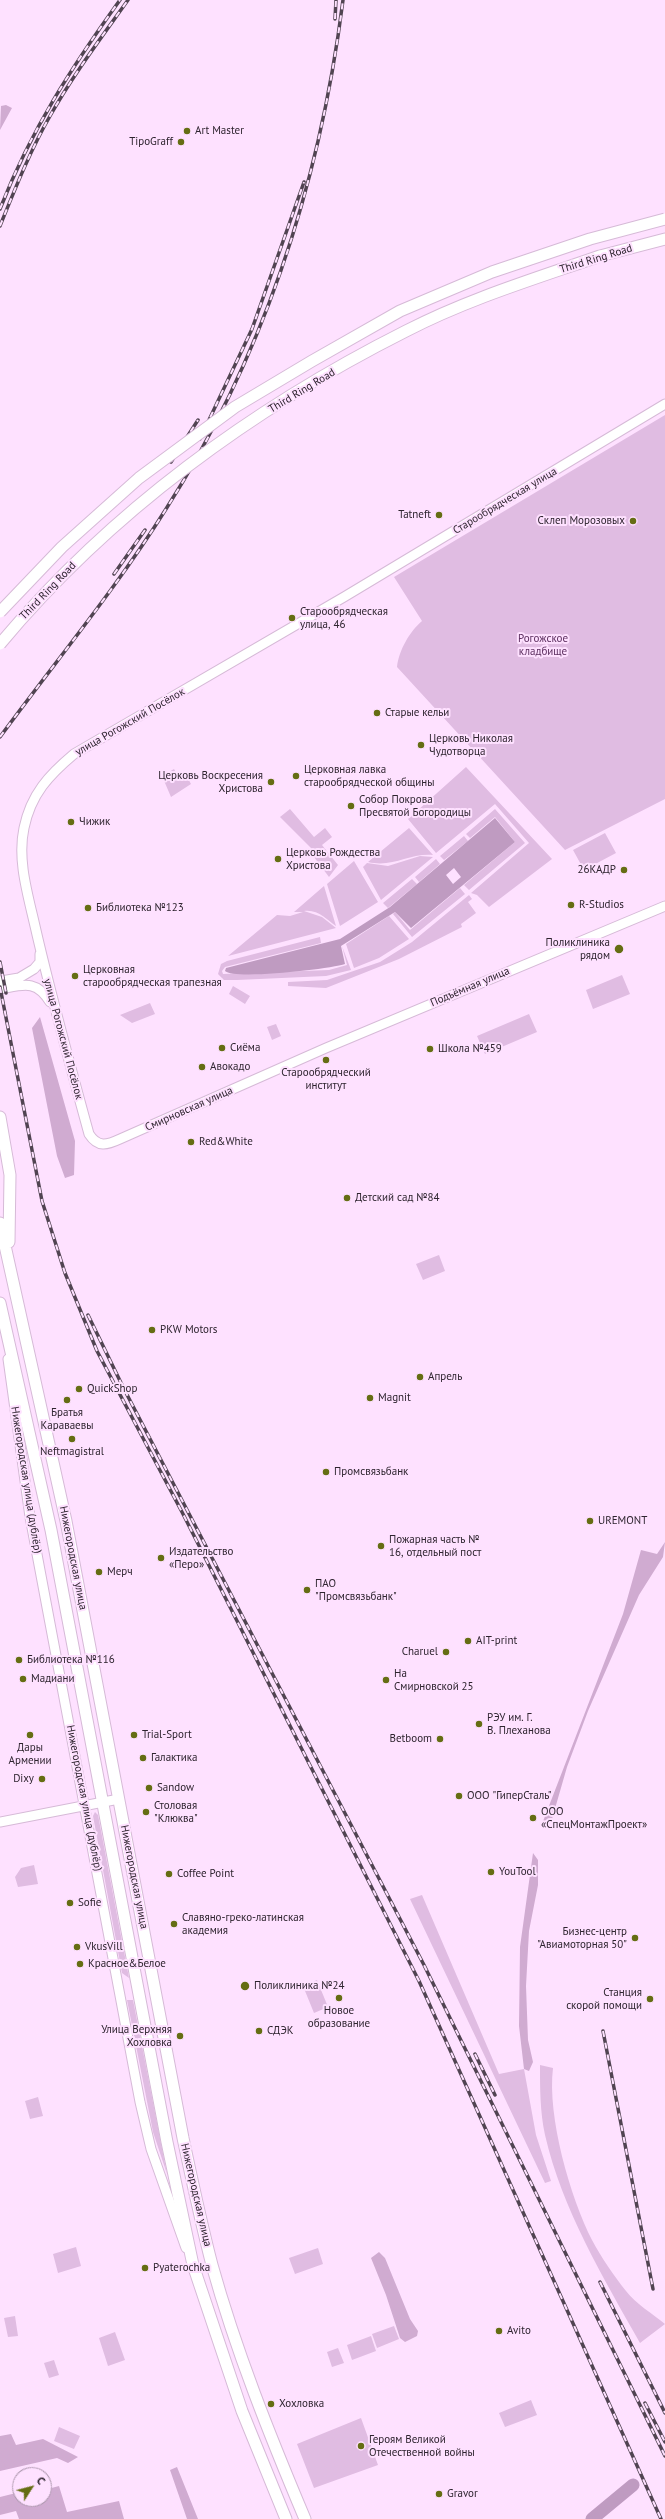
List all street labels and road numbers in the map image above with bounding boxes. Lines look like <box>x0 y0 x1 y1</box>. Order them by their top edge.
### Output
street label: Third Ring Road <box>558 242 634 276</box>
street label: Third Ring Road <box>266 366 338 416</box>
street label: Старообрядческая улица <box>451 465 559 537</box>
street label: Third Ring Road <box>17 559 79 623</box>
street label: улица Рогожский Посёлок <box>73 685 187 759</box>
street label: Подъёмная улица <box>428 964 512 1010</box>
street label: улица Рогожский Посёлок <box>41 977 85 1101</box>
street label: Смирновская улица <box>143 1084 235 1134</box>
street label: Нижегородская улица (дублёр) <box>8 1406 44 1554</box>
street label: Нижегородская улица <box>56 1505 90 1611</box>
street label: Нижегородская улица (дублёр) <box>63 1724 105 1872</box>
street label: Нижегородская улица <box>117 1824 151 1930</box>
street label: Нижегородская улица <box>178 2142 214 2248</box>

